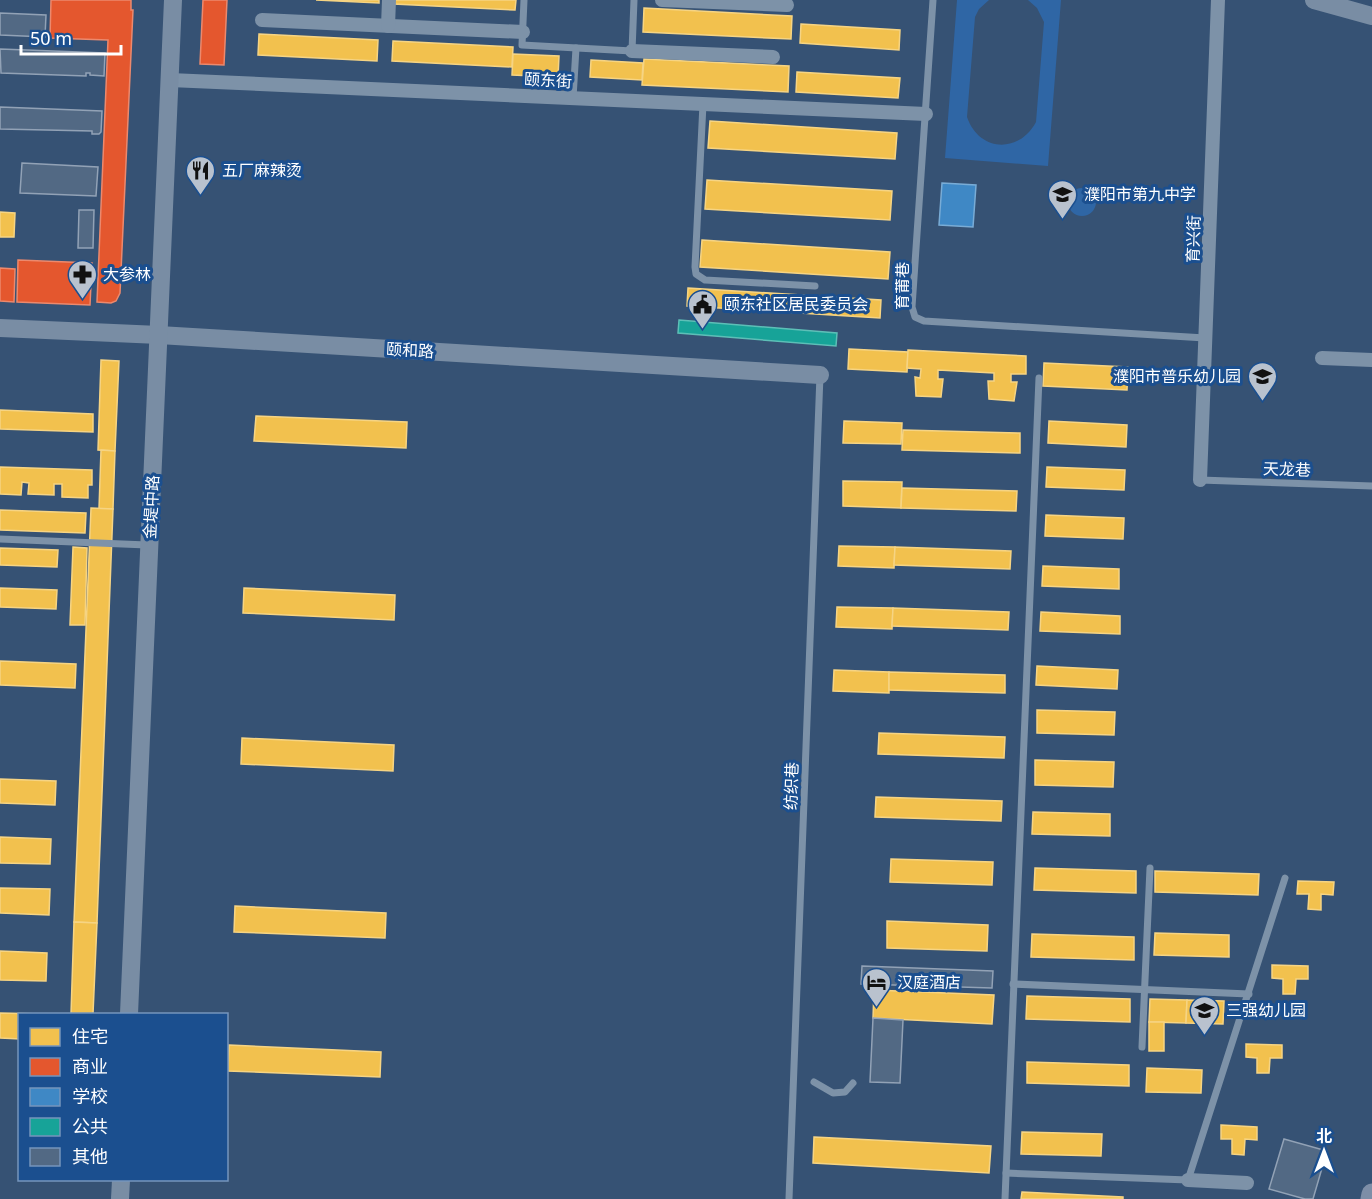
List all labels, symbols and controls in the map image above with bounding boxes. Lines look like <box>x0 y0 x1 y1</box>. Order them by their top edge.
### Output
scale bar <box>21 18 122 56</box>
text: 50 m <box>30 26 72 50</box>
street label: 颐东街 <box>523 68 573 92</box>
restaurant icon: 五厂麻辣烫 <box>185 154 217 196</box>
place label: 五厂麻辣烫 <box>222 159 302 181</box>
school or university icon: 濮阳市第九中学 <box>1047 178 1079 220</box>
place label: 濮阳市第九中学 <box>1084 183 1196 205</box>
street label: 育兴街 <box>1181 215 1205 263</box>
pharmacy icon: 大参林 <box>66 258 98 300</box>
street label: 育莆巷 <box>891 262 913 310</box>
place label: 大参林 <box>103 263 151 285</box>
public building icon: 颐东社区居民委员会 <box>687 288 719 330</box>
place label: 颐东社区居民委员会 <box>724 293 868 315</box>
street label: 颐和路 <box>385 338 435 362</box>
school or university icon: 濮阳市普乐幼儿园 <box>1246 360 1278 402</box>
place label: 濮阳市普乐幼儿园 <box>1113 365 1241 387</box>
street label: 天龙巷 <box>1263 457 1311 481</box>
street label: 金堤中路 <box>138 474 164 540</box>
street label: 纺织巷 <box>779 762 803 810</box>
hotel icon: 汉庭酒店 <box>860 966 892 1008</box>
place label: 汉庭酒店 <box>897 971 961 993</box>
school or university icon: 三强幼儿园 <box>1189 994 1221 1036</box>
place label: 三强幼儿园 <box>1226 999 1306 1021</box>
legend <box>18 1013 228 1181</box>
text: 住宅 <box>72 1024 108 1048</box>
text: 商业 <box>72 1054 108 1078</box>
text: 学校 <box>72 1084 108 1108</box>
text: 公共 <box>72 1114 108 1138</box>
north arrow <box>1294 1121 1354 1181</box>
text: 北 <box>1316 1125 1332 1147</box>
text: 其他 <box>72 1144 108 1168</box>

